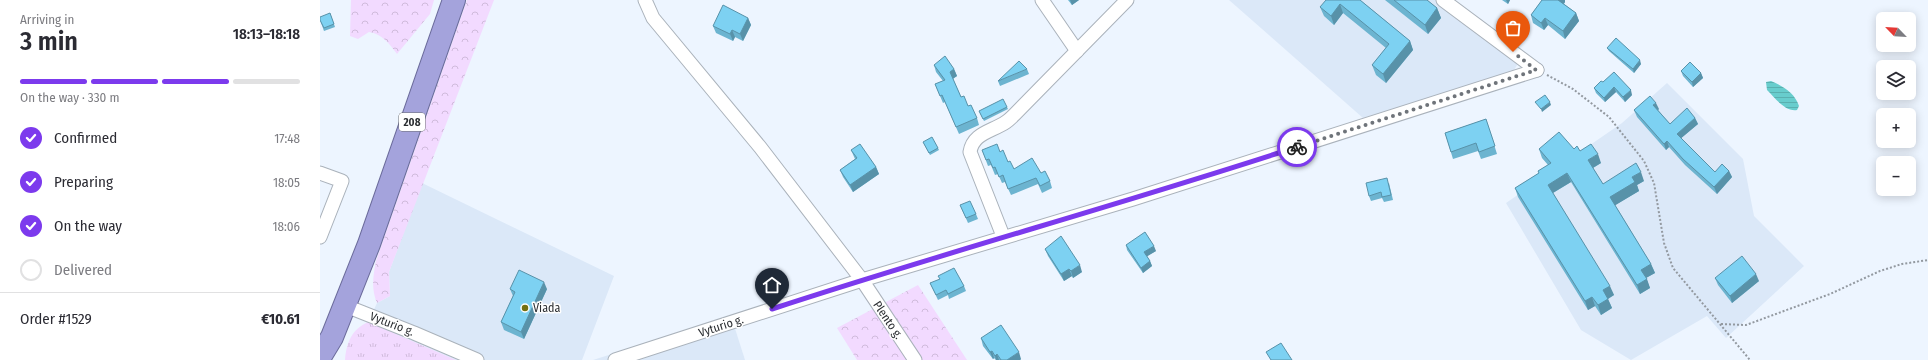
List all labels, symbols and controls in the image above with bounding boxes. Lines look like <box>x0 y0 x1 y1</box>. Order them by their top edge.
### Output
pin <box>1496 11 1530 52</box>
text: Arriving in <box>20 12 74 27</box>
north arrow <box>1876 12 1916 52</box>
map controls <box>1876 12 1916 196</box>
icon: bag <box>1502 17 1524 39</box>
text: 18:13–18:18 <box>233 25 300 43</box>
text: 3 min <box>20 26 78 57</box>
button: layers <box>1876 60 1916 100</box>
text: On the way · 330 m <box>20 90 119 105</box>
button: + <box>1876 108 1916 148</box>
road number: 208 <box>399 113 425 131</box>
icon: check <box>20 127 42 149</box>
courier <box>1277 127 1317 167</box>
text: Confirmed <box>54 129 117 147</box>
text: 17:48 <box>274 131 300 146</box>
icon: bike <box>1286 136 1308 158</box>
button: − <box>1876 156 1916 196</box>
icon: check <box>20 171 42 193</box>
text: Preparing <box>54 173 113 191</box>
text: 18:05 <box>273 175 300 190</box>
icon: check <box>20 215 42 237</box>
text: On the way <box>54 217 122 235</box>
text: 18:06 <box>272 219 300 234</box>
text: Delivered <box>54 261 112 279</box>
pin <box>755 268 789 309</box>
icon: home <box>761 274 783 296</box>
street label: Plento g. <box>870 298 906 342</box>
place label: Viada <box>533 301 560 315</box>
marker: Viada <box>520 303 530 313</box>
street label: Vyturio g. <box>368 309 416 339</box>
text: Order #1529 <box>20 310 92 328</box>
text: €10.61 <box>261 310 300 328</box>
street label: Vyturio g. <box>697 312 745 340</box>

